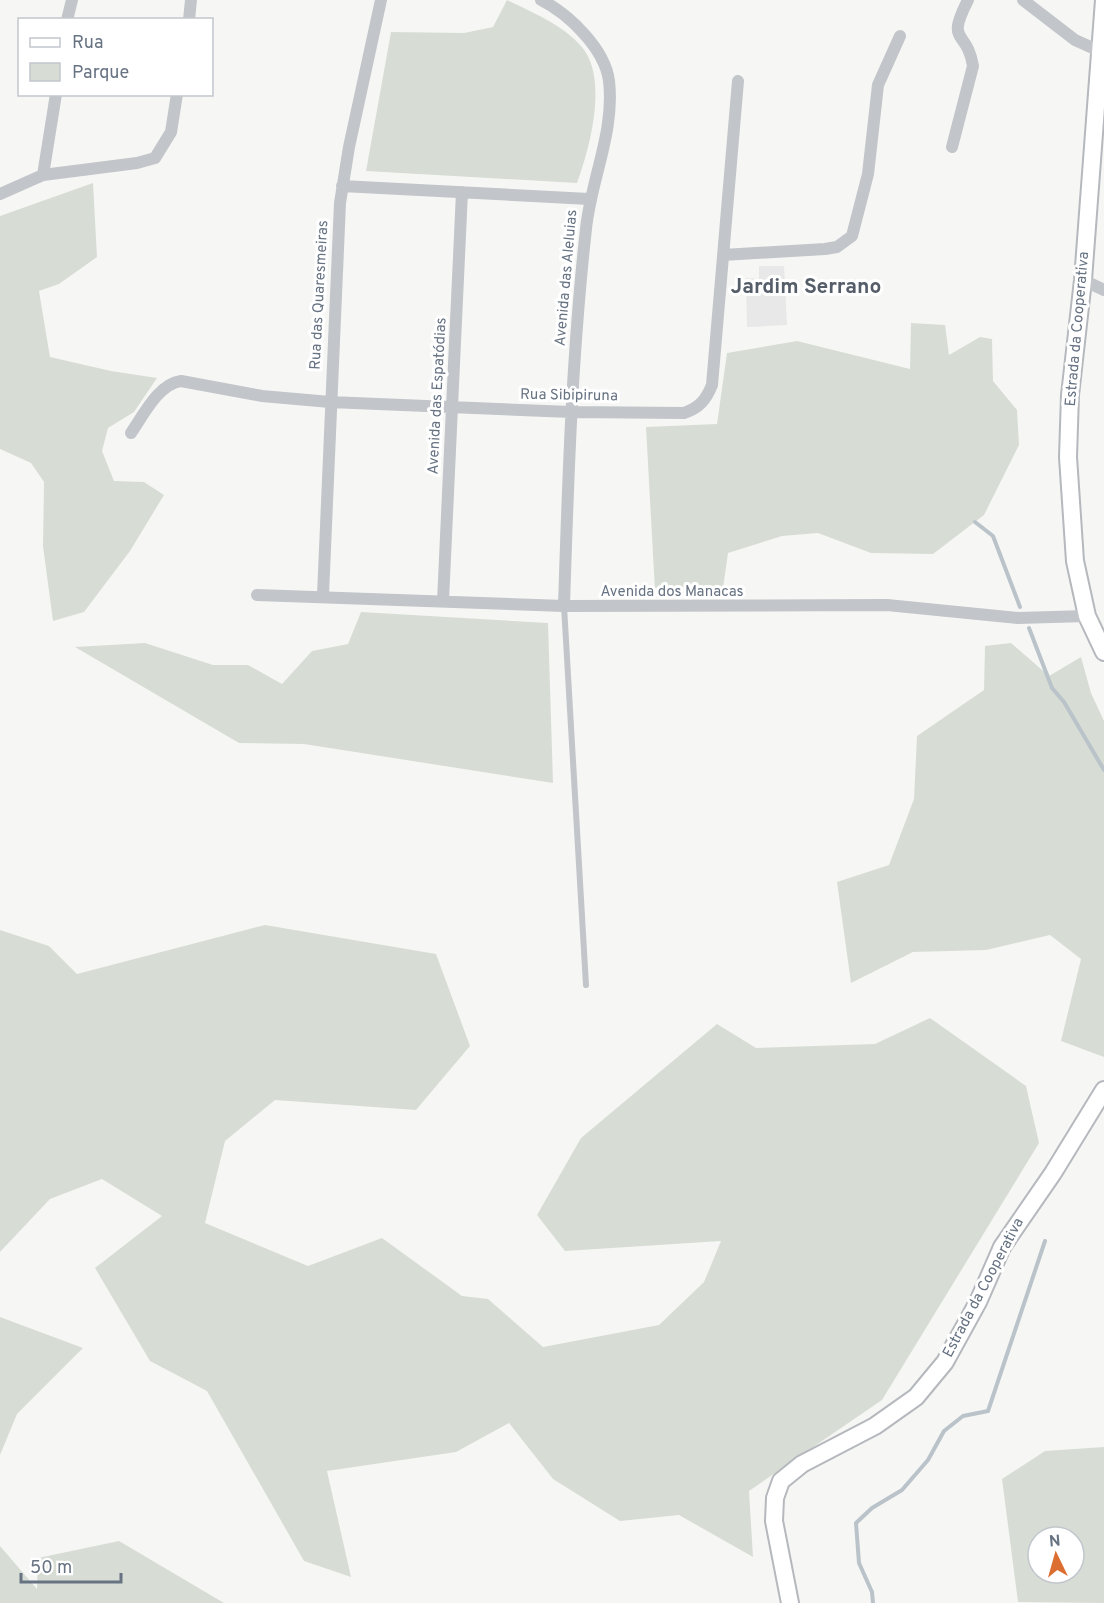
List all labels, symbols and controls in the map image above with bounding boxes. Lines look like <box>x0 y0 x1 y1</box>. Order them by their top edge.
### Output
legend <box>18 18 213 96</box>
text: Rua <box>72 32 103 55</box>
text: Parque <box>72 62 129 85</box>
street label: Avenida das Aleluias <box>552 209 582 347</box>
street label: Rua das Quaresmeiras <box>307 220 333 370</box>
street label: Estrada da Cooperativa <box>1062 251 1094 407</box>
district label: Jardim Serrano <box>731 274 881 301</box>
street label: Avenida das Espatódias <box>424 317 452 475</box>
street label: Rua Sibipiruna <box>520 386 618 406</box>
street label: Avenida dos Manacas <box>600 583 744 602</box>
street label: Estrada da Cooperativa <box>939 1215 1029 1361</box>
north arrow <box>1026 1525 1086 1585</box>
text: N <box>1048 1532 1061 1553</box>
scale bar <box>21 1546 122 1584</box>
text: 50 m <box>30 1557 72 1580</box>

